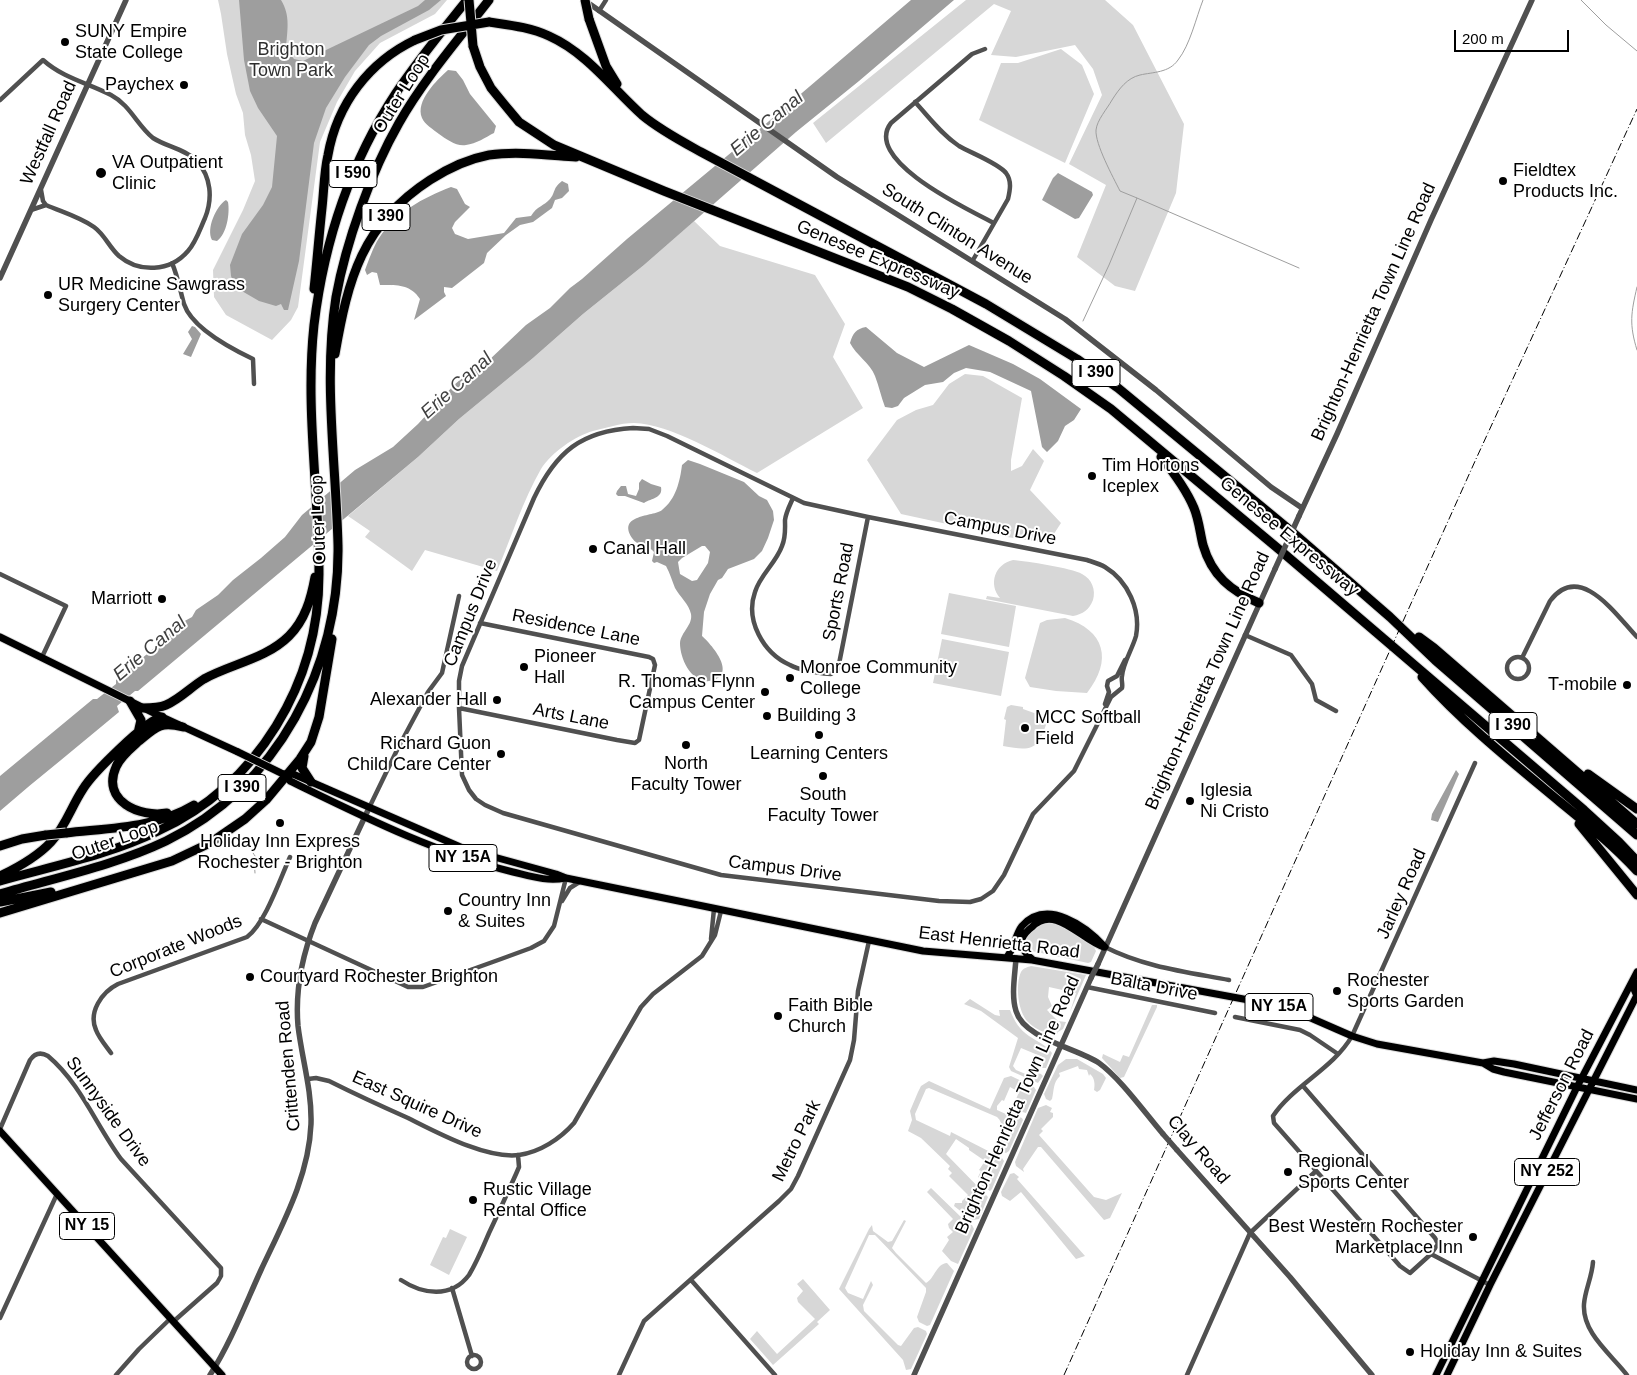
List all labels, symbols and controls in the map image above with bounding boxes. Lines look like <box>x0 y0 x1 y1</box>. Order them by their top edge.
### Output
scale bar <box>1457 20 1572 52</box>
place label: SUNY Empire State College <box>75 21 187 64</box>
text: 200 m <box>1462 30 1504 47</box>
marker: SUNY Empire State College <box>59 36 71 48</box>
park label: Brighton Town Park <box>249 39 333 82</box>
street label: Outer Loop <box>369 50 435 138</box>
place label: Paychex <box>105 74 174 96</box>
street label: Westfall Road <box>16 78 82 188</box>
marker: Paychex <box>178 79 190 91</box>
water label: Erie Canal <box>726 87 808 161</box>
place label: VA Outpatient Clinic <box>112 152 223 194</box>
road number: I 590 <box>329 160 377 188</box>
place label: Fieldtex Products Inc. <box>1513 160 1618 202</box>
marker: VA Outpatient Clinic <box>94 166 108 180</box>
marker: Fieldtex Products Inc. <box>1497 175 1509 187</box>
street label: South Clinton Avenue <box>878 179 1036 289</box>
street label: Brighton-Henrietta Town Line Road <box>1307 180 1441 444</box>
road number: I 390 <box>362 203 410 230</box>
street label: Genesee Expressway <box>793 216 963 304</box>
place label: UR Medicine Sawgrass Surgery Center <box>58 274 245 316</box>
marker: UR Medicine Sawgrass Surgery Center <box>42 289 54 301</box>
water label: Erie Canal <box>416 348 498 424</box>
road number: I 390 <box>1072 359 1120 386</box>
place label: Tim Hortons Iceplex <box>1102 455 1199 498</box>
marker: Tim Hortons Iceplex <box>1086 470 1098 482</box>
street label: Genesee Expressway <box>1215 472 1363 602</box>
street label: Outer Loop <box>307 475 331 565</box>
street label: Campus Drive <box>942 508 1058 550</box>
place label: Canal Hall <box>603 538 686 560</box>
street label: Sports Road <box>819 541 859 643</box>
marker: Canal Hall <box>587 543 599 555</box>
street label: Brighton-Henrietta Town Line Road <box>1141 549 1275 813</box>
street label: Campus Drive <box>440 556 502 670</box>
place label: Marriott <box>91 588 152 610</box>
marker: Marriott <box>156 593 168 605</box>
street label: Residence Lane <box>510 605 642 651</box>
water label: Erie Canal <box>109 612 191 686</box>
place label: Pioneer Hall <box>534 646 596 689</box>
place label: Monroe Community College <box>800 657 957 700</box>
marker: Pioneer Hall <box>518 661 530 673</box>
place label: R. Thomas Flynn Campus Center <box>618 671 755 714</box>
marker: Monroe Community College <box>784 672 796 684</box>
place label: T-mobile <box>1548 674 1617 696</box>
marker: T-mobile <box>1621 679 1633 691</box>
marker: R. Thomas Flynn Campus Center <box>759 686 771 698</box>
place label: Alexander Hall <box>370 689 487 711</box>
marker: Alexander Hall <box>491 694 503 706</box>
street label: Arts Lane <box>531 699 611 735</box>
place label: Building 3 <box>777 705 856 727</box>
place label: MCC Softball Field <box>1035 707 1141 750</box>
marker: Building 3 <box>761 710 773 722</box>
road number: I 390 <box>1489 712 1537 739</box>
marker: MCC Softball Field <box>1019 722 1031 734</box>
marker: Learning Centers <box>813 729 825 741</box>
place label: Richard Guon Child Care Center <box>347 733 491 776</box>
marker: North Faculty Tower <box>680 739 692 751</box>
place label: Learning Centers <box>750 743 888 765</box>
marker: Richard Guon Child Care Center <box>495 748 507 760</box>
place label: North Faculty Tower <box>630 753 742 796</box>
marker: South Faculty Tower <box>817 770 829 782</box>
road number: I 390 <box>218 774 266 801</box>
place label: Iglesia Ni Cristo <box>1200 780 1269 822</box>
place label: South Faculty Tower <box>767 784 879 826</box>
marker: Iglesia Ni Cristo <box>1184 795 1196 807</box>
street label: Outer Loop <box>69 816 161 866</box>
marker: Holiday Inn Express Rochester - Brighton <box>274 817 286 829</box>
place label: Holiday Inn Express Rochester - Brighton <box>197 831 363 874</box>
road number: NY 15A <box>429 844 497 871</box>
street label: Jarley Road <box>1373 846 1431 942</box>
street label: Campus Drive <box>727 851 843 887</box>
place label: Country Inn & Suites <box>458 890 551 932</box>
marker: Country Inn & Suites <box>442 905 454 917</box>
street label: Corporate Woods <box>107 911 245 983</box>
street label: East Henrietta Road <box>917 922 1081 964</box>
place label: Courtyard Rochester Brighton <box>260 966 498 988</box>
street label: Balta Drive <box>1109 968 1199 1006</box>
place label: Rochester Sports Garden <box>1347 970 1464 1012</box>
marker: Courtyard Rochester Brighton <box>244 971 256 983</box>
street label: Brighton-Henrietta Town Line Road <box>951 973 1085 1237</box>
marker: Rochester Sports Garden <box>1331 985 1343 997</box>
road number: NY 15A <box>1245 994 1313 1020</box>
place label: Faith Bible Church <box>788 995 873 1038</box>
street label: Crittenden Road <box>273 1000 305 1132</box>
marker: Faith Bible Church <box>772 1010 784 1022</box>
street label: Jefferson Road <box>1525 1026 1599 1144</box>
street label: Sunnyside Drive <box>61 1053 155 1171</box>
street label: East Squire Drive <box>349 1067 485 1143</box>
street label: Metro Park <box>768 1097 826 1185</box>
street label: Clay Road <box>1162 1111 1234 1189</box>
place label: Regional Sports Center <box>1298 1151 1409 1194</box>
road number: NY 252 <box>1514 1158 1580 1186</box>
marker: Regional Sports Center <box>1282 1166 1294 1178</box>
place label: Rustic Village Rental Office <box>483 1179 592 1222</box>
marker: Rustic Village Rental Office <box>467 1194 479 1206</box>
road number: NY 15 <box>59 1212 114 1240</box>
place label: Best Western Rochester Marketplace Inn <box>1268 1216 1463 1258</box>
marker: Best Western Rochester Marketplace Inn <box>1467 1231 1479 1243</box>
place label: Holiday Inn & Suites <box>1420 1341 1582 1363</box>
marker: Holiday Inn & Suites <box>1404 1346 1416 1358</box>

